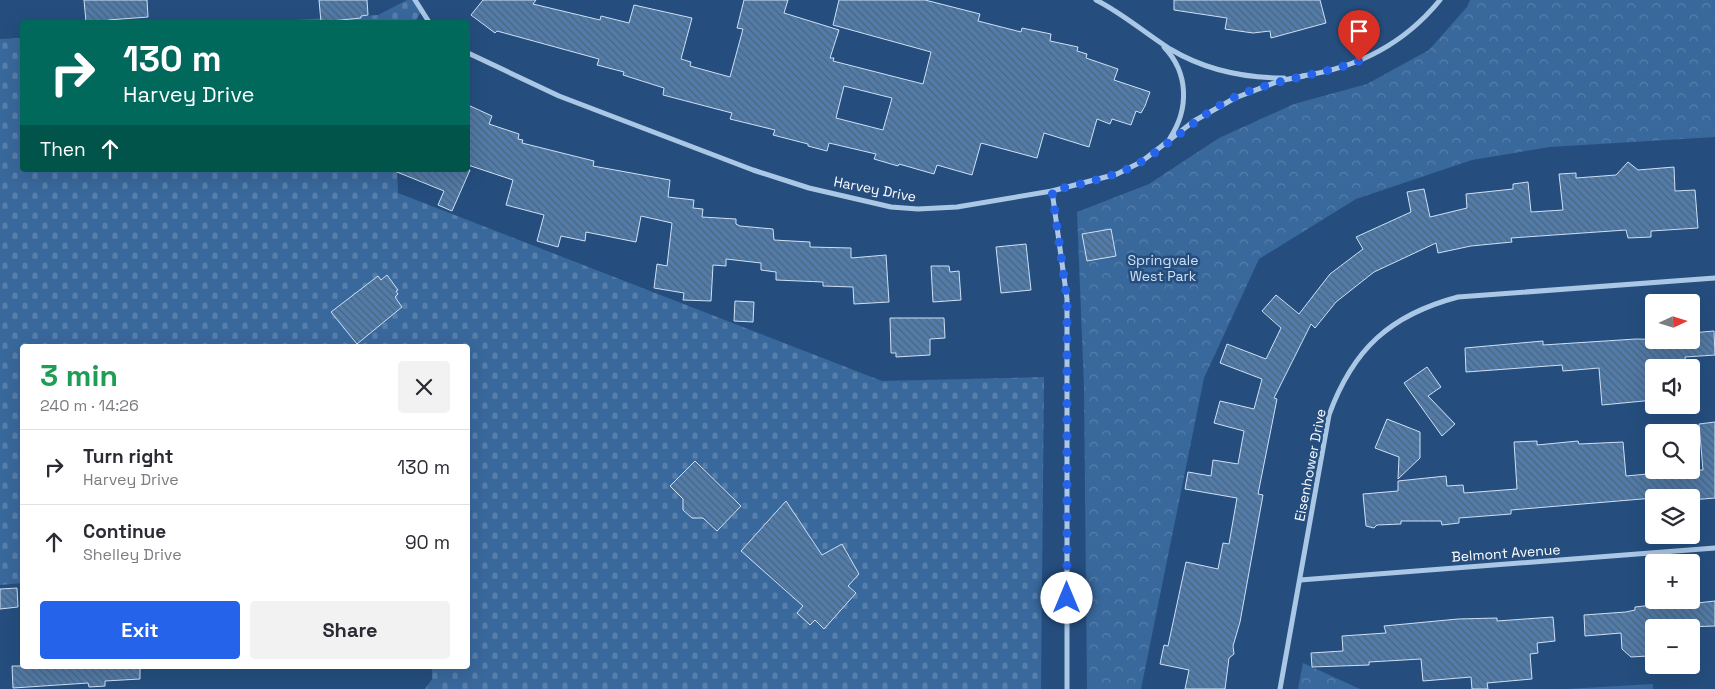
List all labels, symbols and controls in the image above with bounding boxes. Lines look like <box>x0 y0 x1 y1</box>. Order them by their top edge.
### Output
pin <box>1338 10 1380 61</box>
icon: arrive <box>1345 17 1373 45</box>
text: 130 m <box>123 37 222 81</box>
icon: right <box>40 40 105 105</box>
text: Harvey Drive <box>123 80 255 108</box>
icon: ahead <box>96 135 124 163</box>
text: Then <box>40 137 86 162</box>
street label: Harvey Drive <box>832 172 918 206</box>
park label: Springvale West Park <box>1128 251 1198 285</box>
north arrow <box>1645 294 1700 349</box>
map controls <box>1645 294 1700 674</box>
text: 3 min <box>40 356 118 395</box>
button: sound <box>1645 359 1700 414</box>
button: close <box>398 361 450 413</box>
text: 240 m · 14:26 <box>40 395 139 416</box>
street label: Eisenhower Drive <box>1290 407 1330 523</box>
button: search <box>1645 424 1700 479</box>
text: Turn right <box>83 444 173 469</box>
icon: right <box>40 453 68 481</box>
text: 130 m <box>397 455 450 480</box>
text: Harvey Drive <box>83 469 179 490</box>
button: layers <box>1645 489 1700 544</box>
text: Continue <box>83 519 166 544</box>
icon: ahead <box>40 528 68 556</box>
text: 90 m <box>405 530 450 555</box>
street label: Belmont Avenue <box>1451 540 1561 566</box>
text: Shelley Drive <box>83 544 182 565</box>
button: + <box>1645 554 1700 609</box>
position arrow <box>1040 571 1092 623</box>
button: Exit <box>40 601 240 659</box>
button: Share <box>250 601 450 659</box>
button: − <box>1645 619 1700 674</box>

